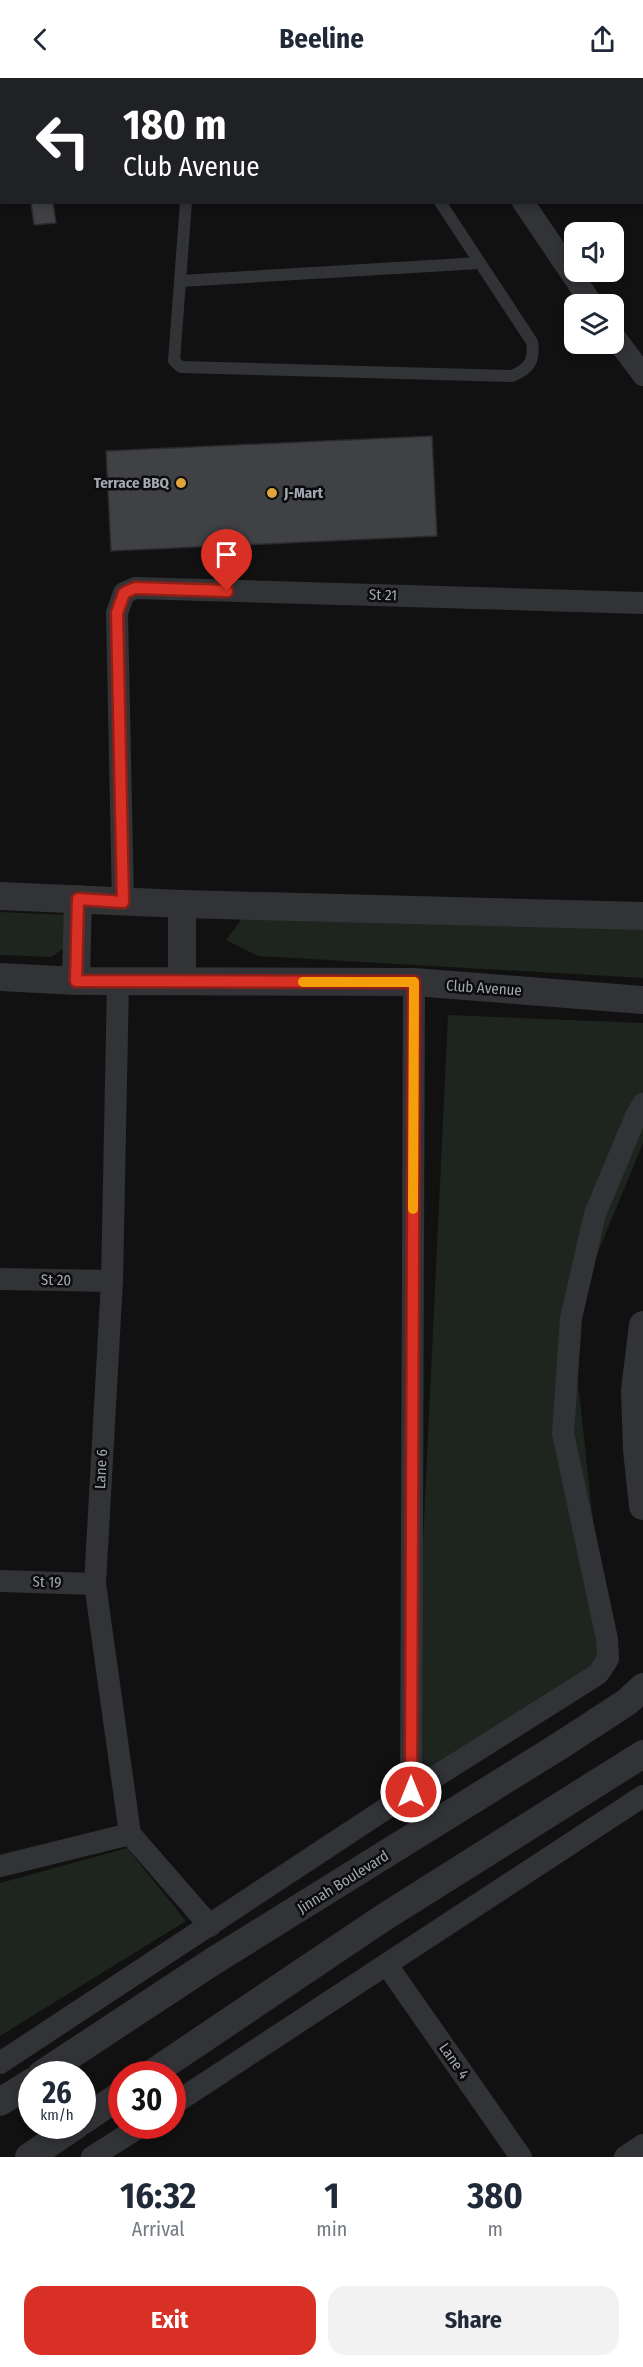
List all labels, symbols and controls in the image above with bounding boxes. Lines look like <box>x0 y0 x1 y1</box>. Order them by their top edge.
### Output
icon: back <box>24 23 57 56</box>
text: Beeline <box>279 23 364 55</box>
icon: share <box>586 23 619 56</box>
text: 180 m <box>123 100 227 150</box>
icon: left <box>24 102 102 180</box>
text: Club Avenue <box>123 151 260 183</box>
map controls <box>564 222 624 354</box>
button: sound <box>564 222 624 282</box>
button: layers <box>564 294 624 354</box>
place label: Terrace BBQ <box>94 474 170 492</box>
marker: Terrace BBQ <box>174 476 188 490</box>
place label: J-Mart <box>283 484 324 502</box>
marker: J-Mart <box>265 486 279 500</box>
pin <box>201 529 252 591</box>
icon: arrive <box>210 538 243 571</box>
street label: St 21 <box>369 586 397 604</box>
street label: Club Avenue <box>446 976 522 1000</box>
street label: St 20 <box>41 1271 71 1289</box>
street label: Lane 6 <box>91 1448 111 1490</box>
street label: St 19 <box>32 1572 62 1592</box>
position arrow <box>379 1760 443 1824</box>
street label: Jinnah Boulevard <box>294 1847 392 1917</box>
street label: Lane 4 <box>435 2039 473 2083</box>
speed limit sign: 30 <box>108 2061 186 2139</box>
text: 26 <box>42 2075 72 2111</box>
text: km/h <box>40 2106 74 2124</box>
text: 16:32 <box>120 2174 196 2218</box>
text: 1 <box>324 2174 339 2218</box>
text: 380 <box>467 2174 523 2218</box>
text: Arrival <box>132 2217 185 2241</box>
text: min <box>316 2217 347 2241</box>
text: m <box>487 2217 503 2241</box>
button: Exit <box>24 2286 316 2355</box>
button: Share <box>328 2286 619 2355</box>

